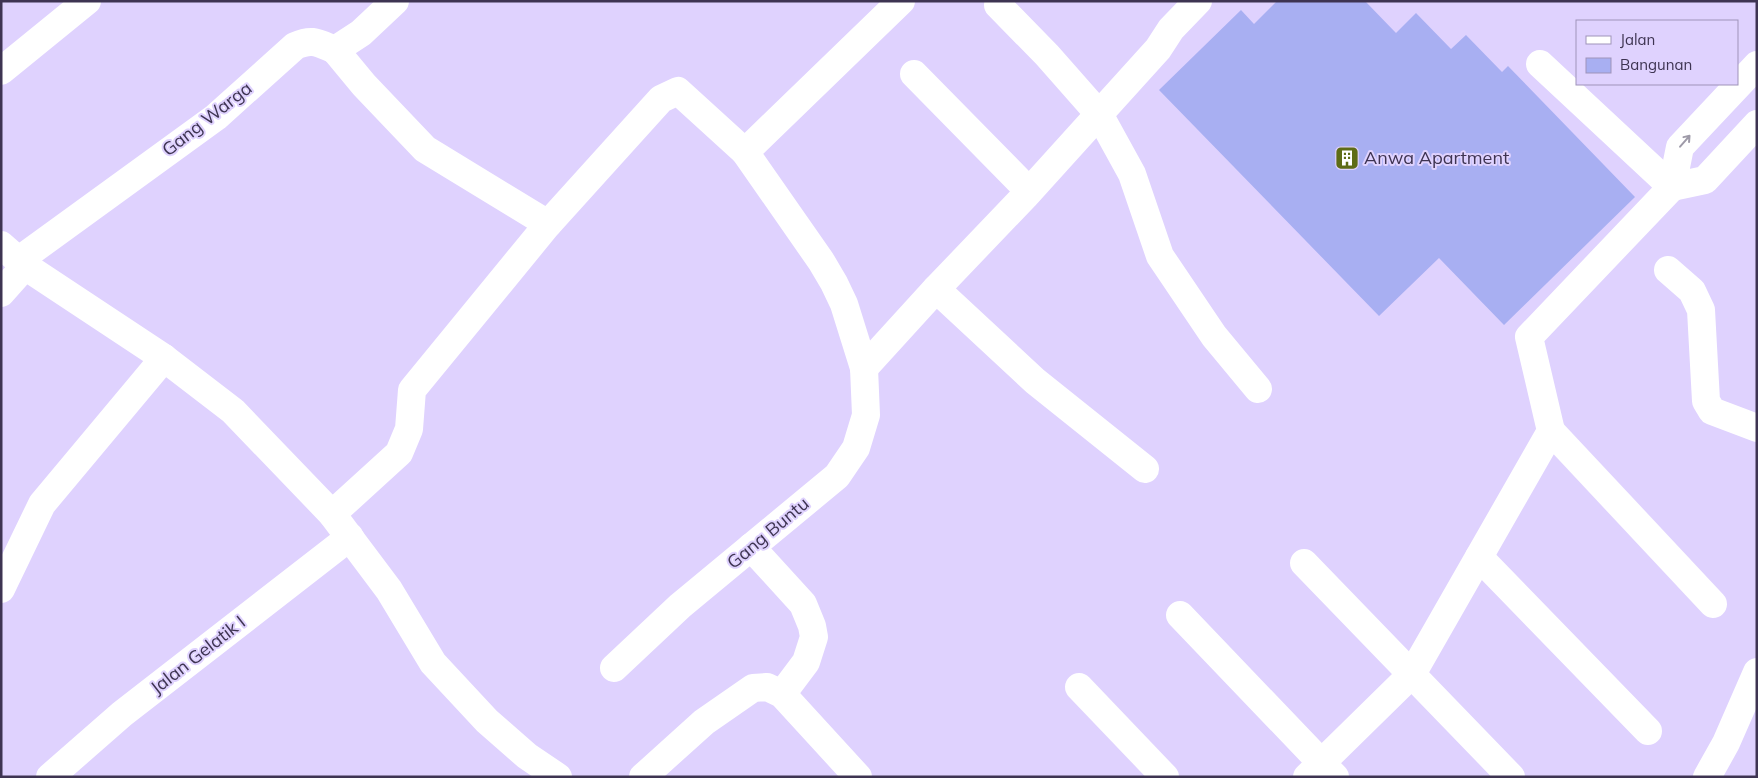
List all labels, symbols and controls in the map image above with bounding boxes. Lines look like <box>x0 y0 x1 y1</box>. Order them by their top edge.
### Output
legend <box>1576 20 1738 85</box>
text: Jalan <box>1620 30 1655 49</box>
text: Bangunan <box>1620 55 1692 74</box>
street label: Gang Warga <box>157 76 256 161</box>
one-way arrow <box>1679 135 1691 148</box>
building icon: Anwa Apartment <box>1334 145 1360 171</box>
place label: Anwa Apartment <box>1364 146 1509 169</box>
street label: Gang Buntu <box>722 492 813 574</box>
street label: Jalan Gelatik I <box>146 610 250 699</box>

